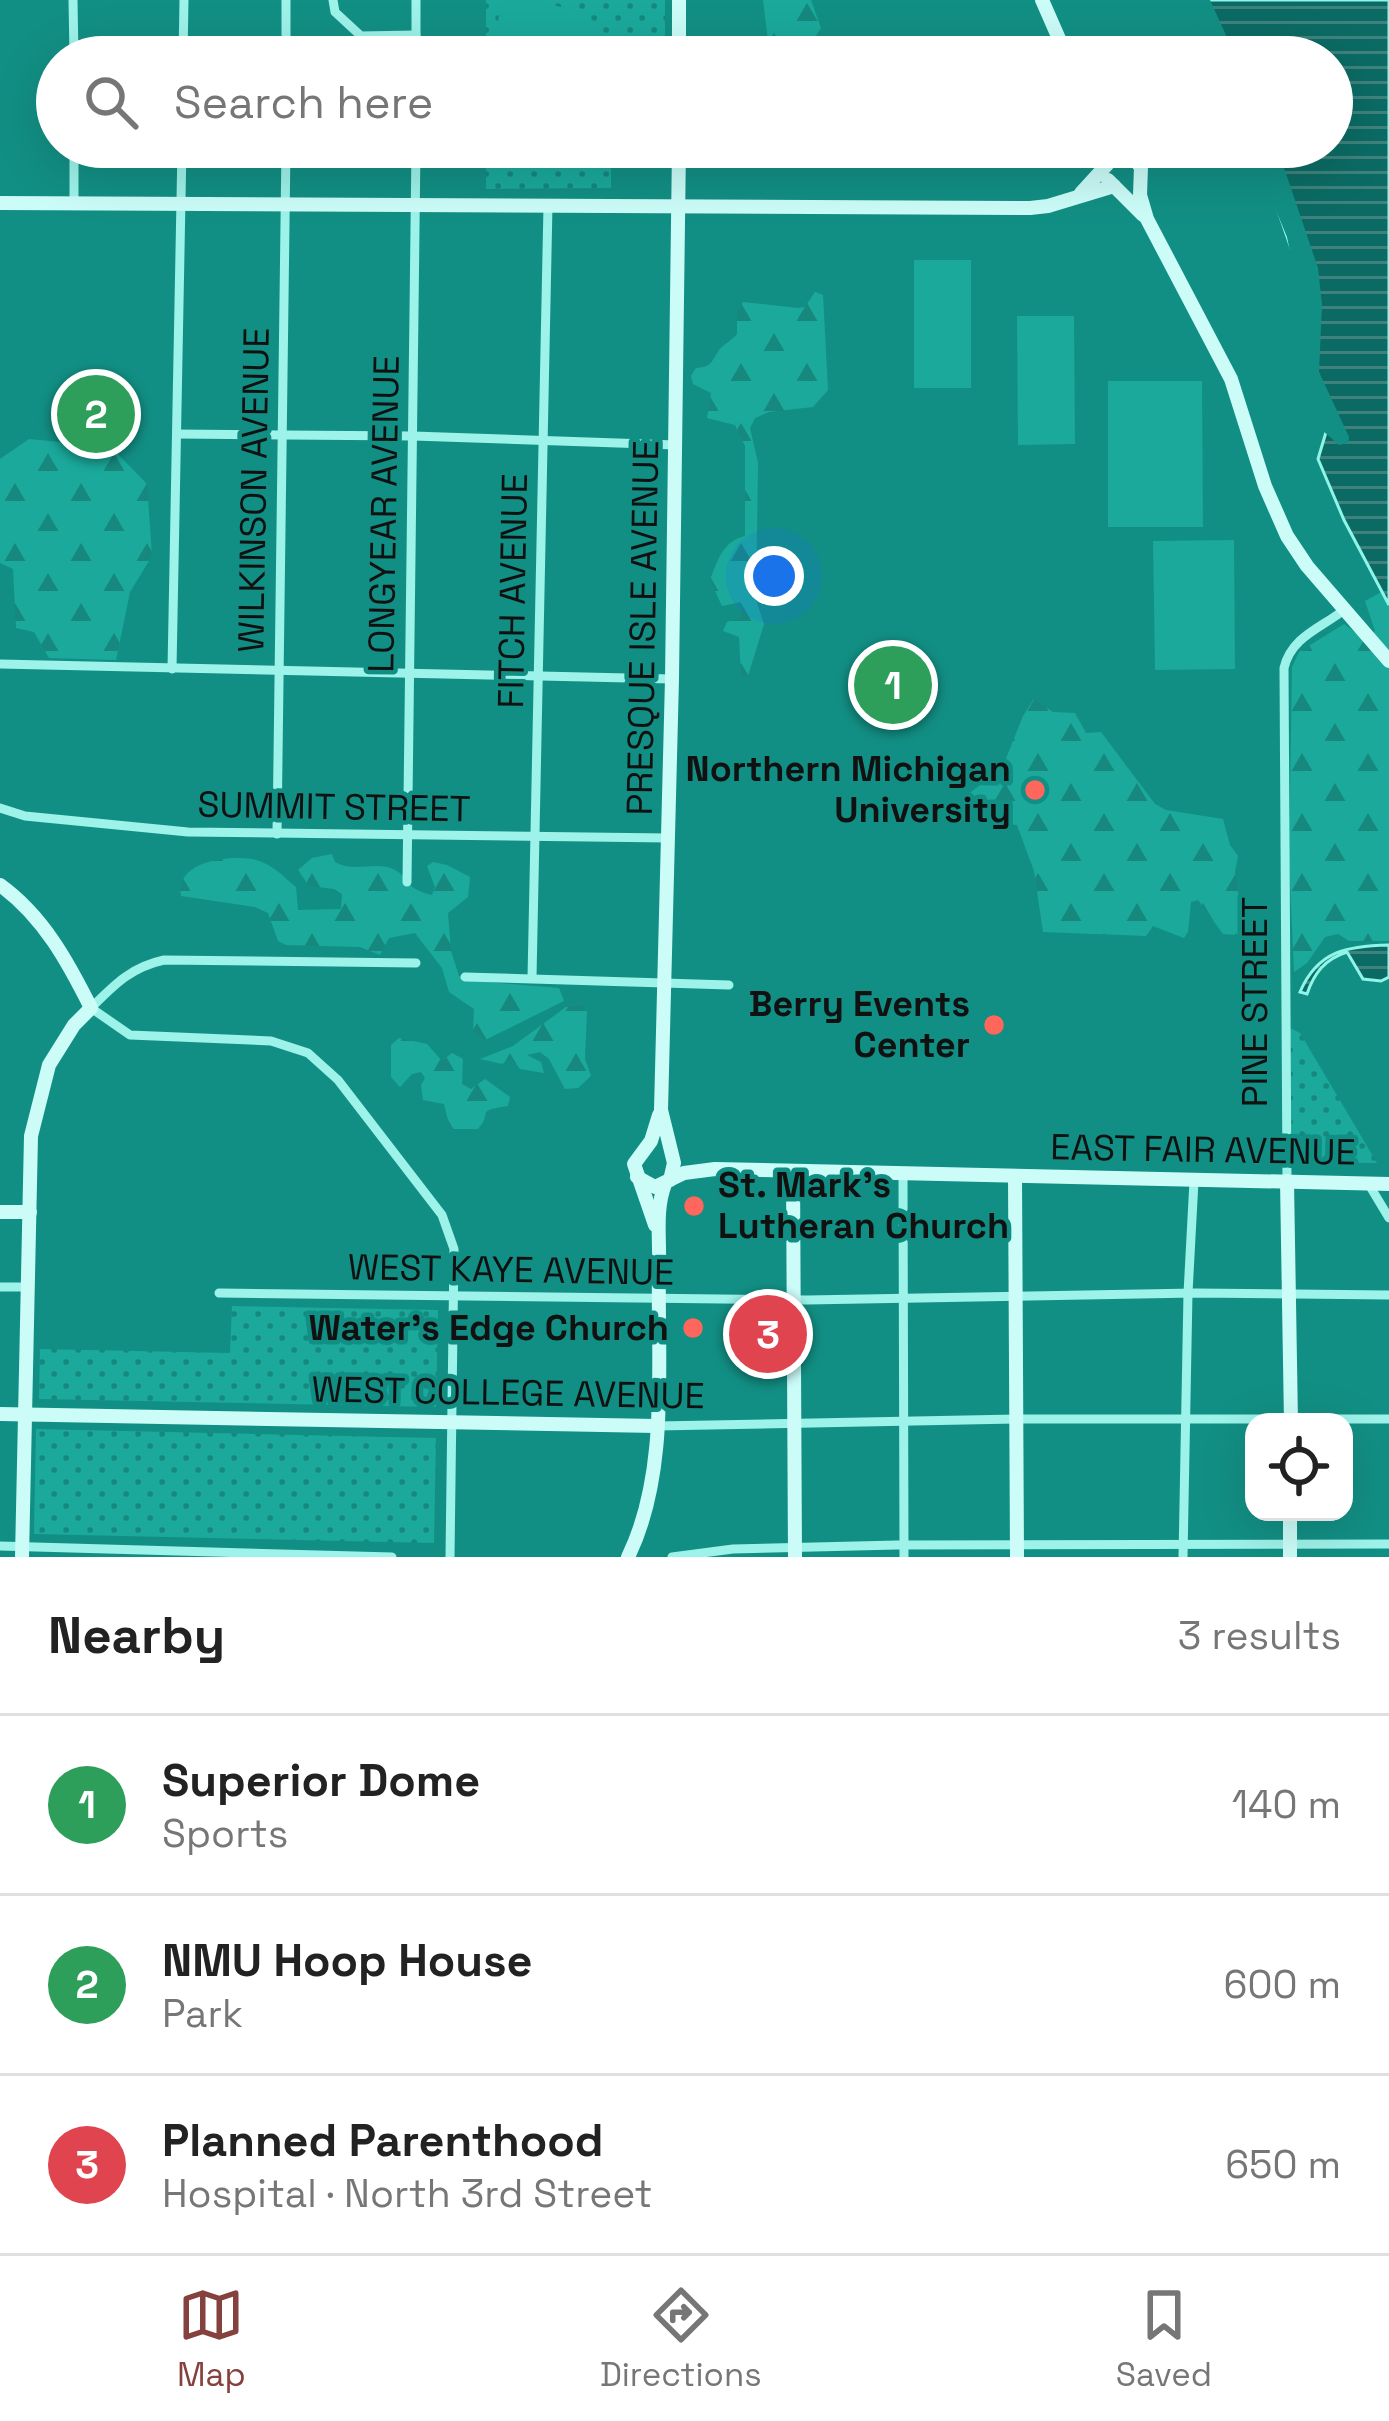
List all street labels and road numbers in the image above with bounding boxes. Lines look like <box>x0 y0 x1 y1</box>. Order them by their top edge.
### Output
street label: WILKINSON AVENUE <box>228 327 280 653</box>
street label: LONGYEAR AVENUE <box>358 355 410 673</box>
street label: PRESQUE ISLE AVENUE <box>617 440 669 816</box>
street label: FITCH AVENUE <box>488 473 538 709</box>
street label: SUMMIT STREET <box>197 782 471 832</box>
street label: PINE STREET <box>1232 897 1278 1107</box>
street label: EAST FAIR AVENUE <box>1050 1124 1356 1176</box>
street label: WEST KAYE AVENUE <box>347 1244 675 1296</box>
street label: WEST COLLEGE AVENUE <box>311 1367 705 1419</box>

